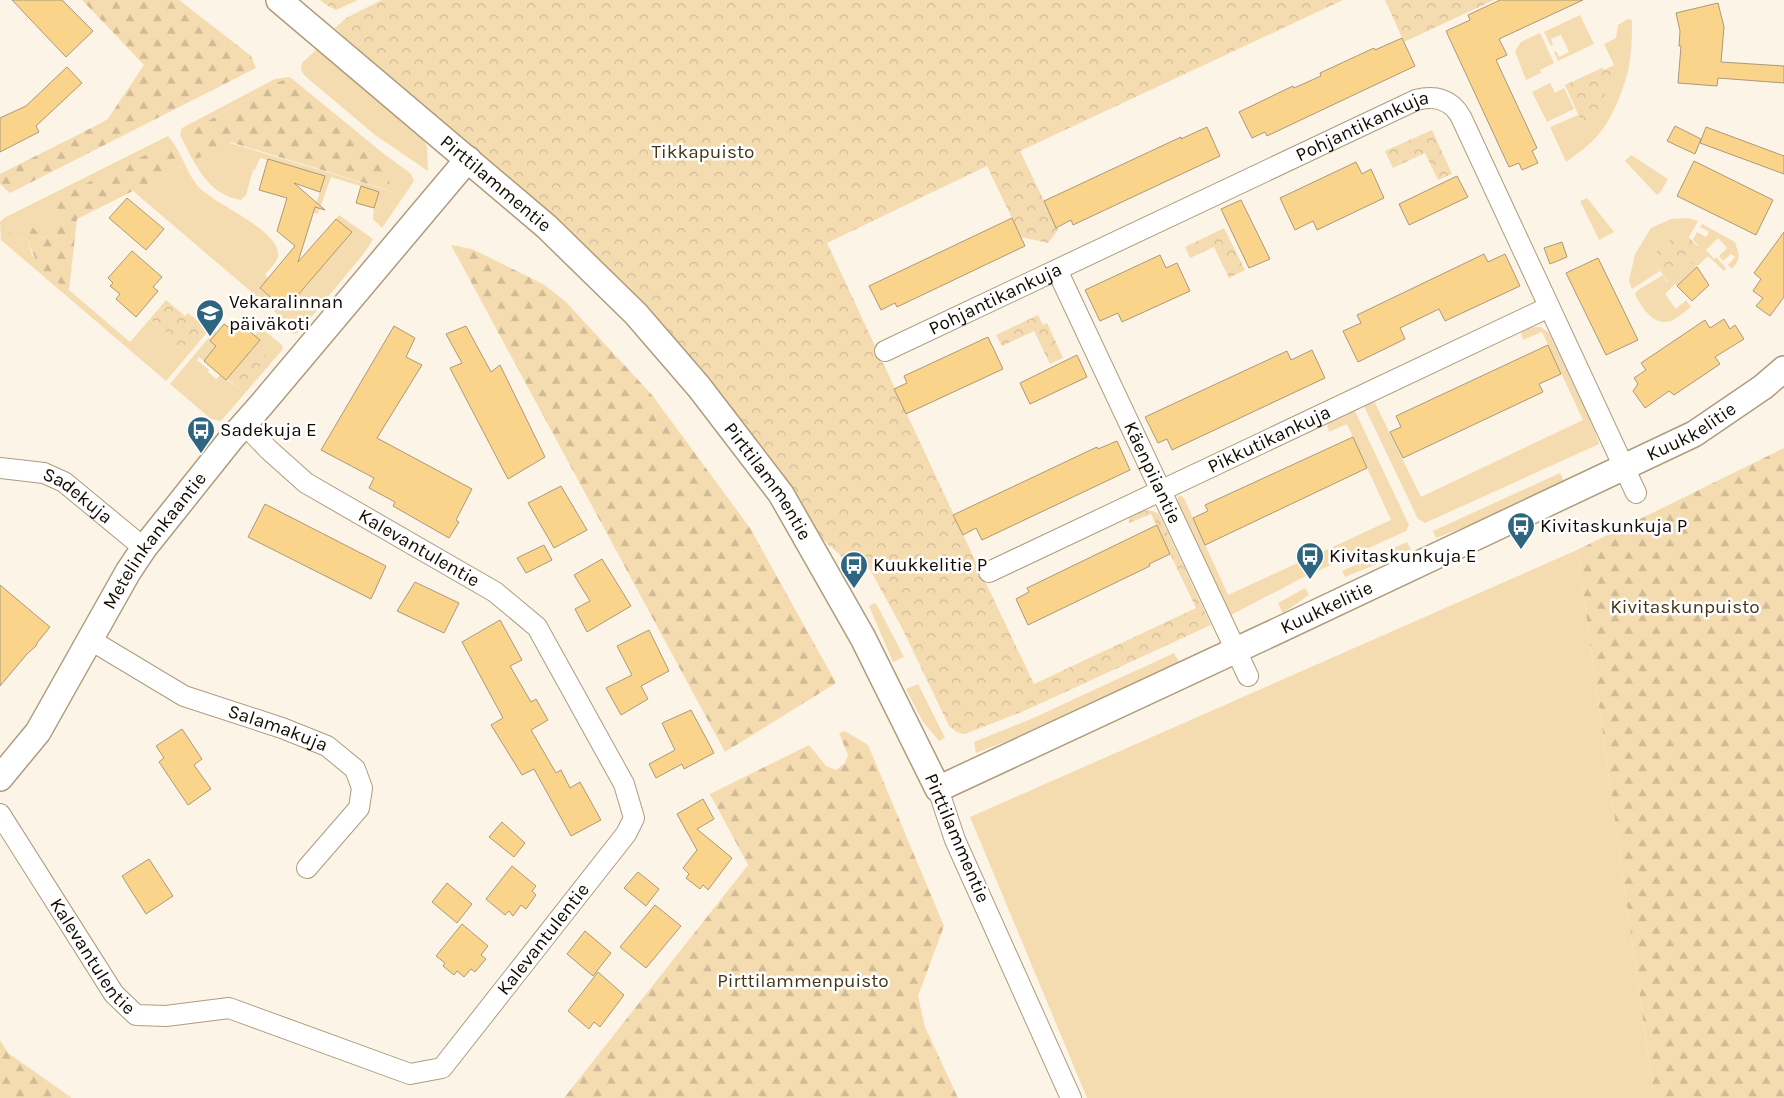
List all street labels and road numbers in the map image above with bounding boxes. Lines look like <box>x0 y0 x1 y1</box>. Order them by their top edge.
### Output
street label: Pohjantikankuja <box>1292 87 1430 166</box>
street label: Pirttilammentie <box>436 130 556 237</box>
street label: Pohjantikankuja <box>925 258 1065 340</box>
street label: Kuukkelitie <box>1643 398 1740 466</box>
street label: Pikkutikankuja <box>1204 401 1334 478</box>
street label: Pirttilammentie <box>719 418 816 544</box>
street label: Käenpiiantie <box>1119 418 1186 527</box>
street label: Sadekuja <box>39 463 117 528</box>
street label: Metelinkankaantie <box>98 468 211 613</box>
street label: Kalevantulentie <box>354 504 484 592</box>
street label: Kuukkelitie <box>1277 576 1376 639</box>
street label: Salamakuja <box>225 700 331 756</box>
street label: Pirttilammentie <box>920 770 994 906</box>
street label: Kalevantulentie <box>492 879 594 1000</box>
street label: Kalevantulentie <box>45 894 140 1019</box>

